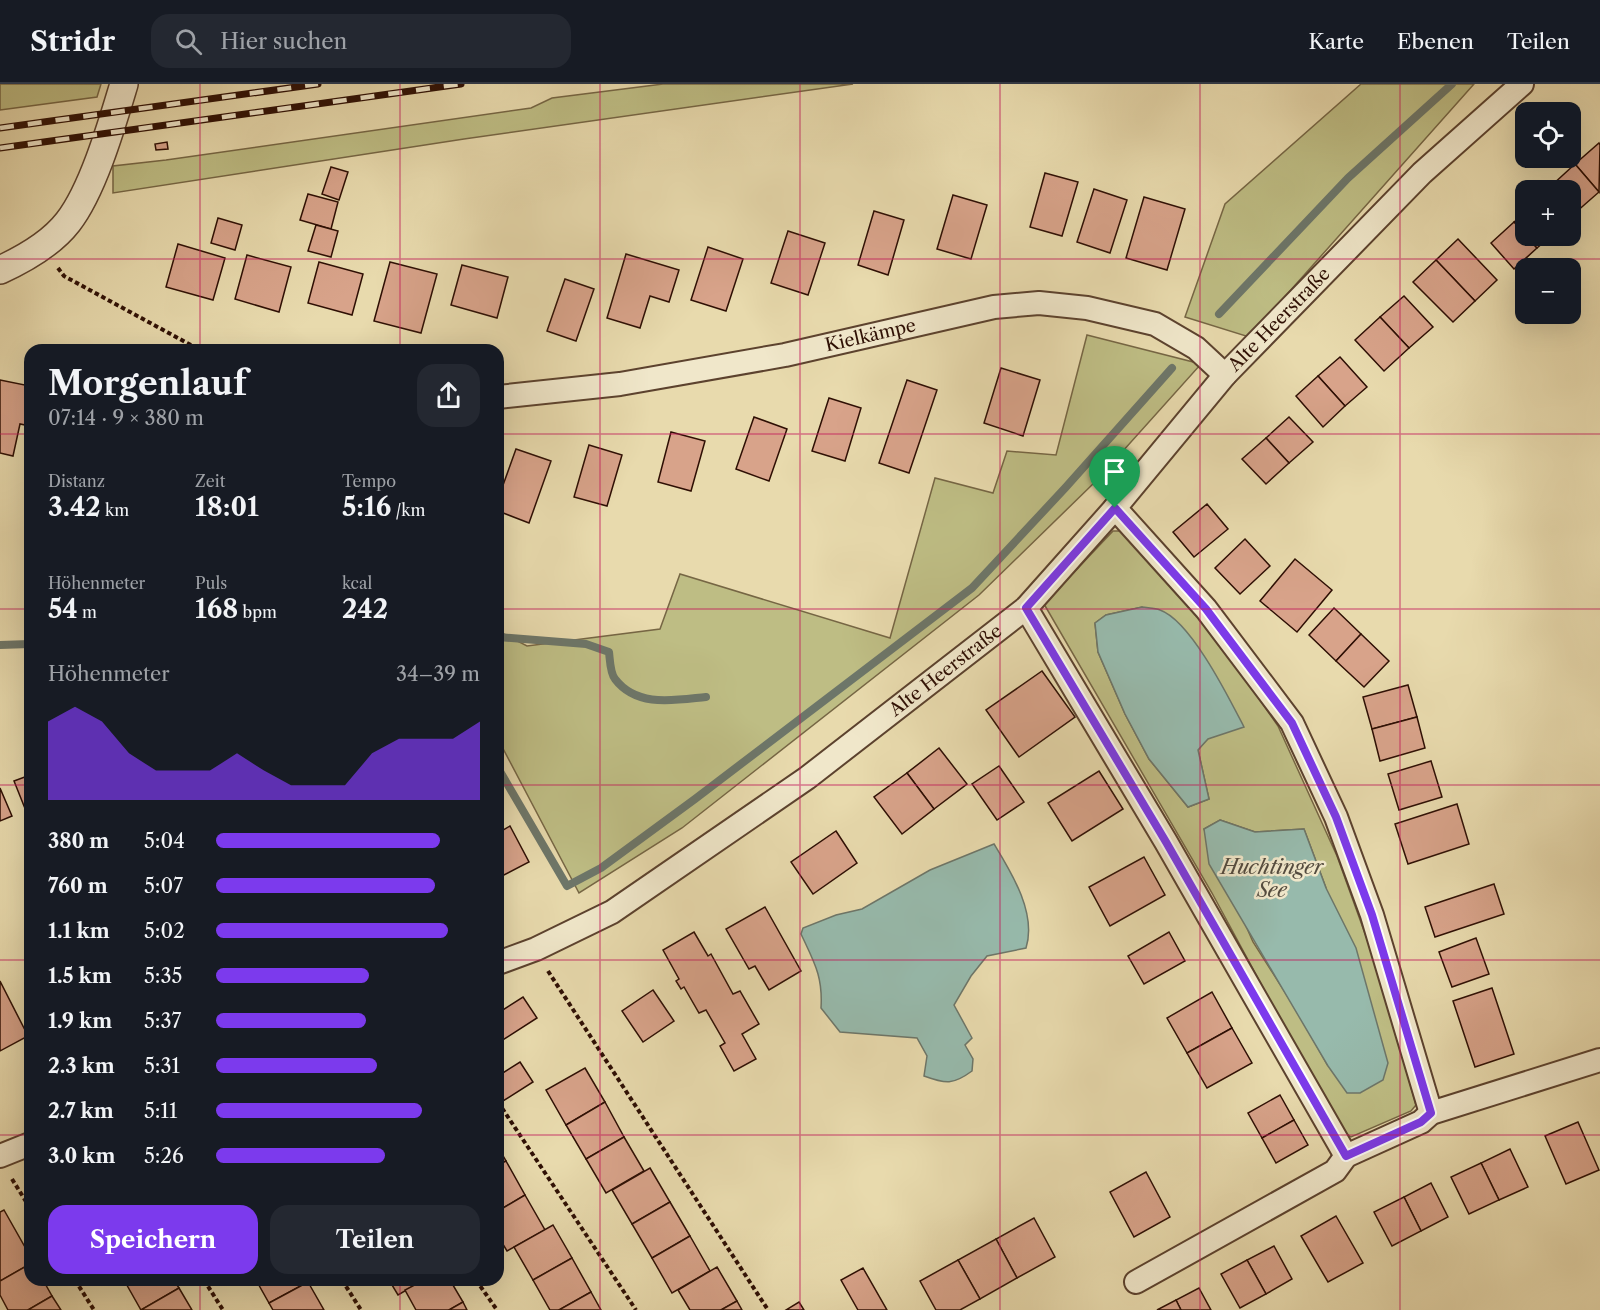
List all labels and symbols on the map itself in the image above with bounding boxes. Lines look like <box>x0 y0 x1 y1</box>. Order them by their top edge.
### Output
street label: Alte Heerstraße <box>1223 263 1335 377</box>
street label: Kielkämpe <box>823 314 918 356</box>
pin <box>1089 446 1140 508</box>
street label: Alte Heerstraße <box>884 620 1006 722</box>
water label: Huchtinger See <box>1219 855 1325 902</box>

